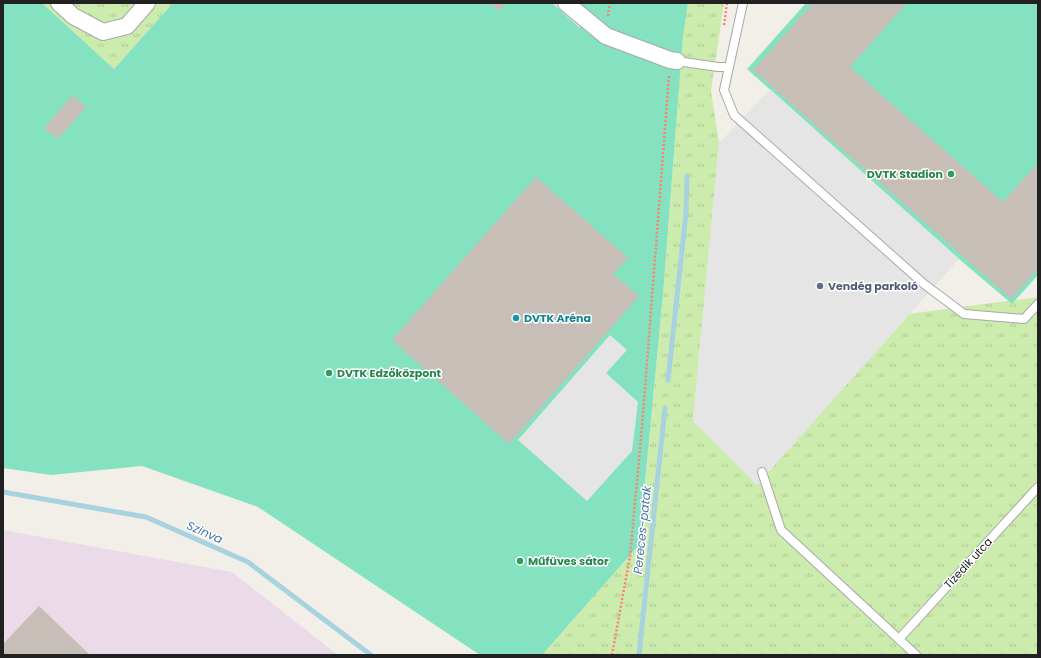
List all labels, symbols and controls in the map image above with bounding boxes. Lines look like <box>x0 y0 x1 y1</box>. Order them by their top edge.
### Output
place label: DVTK Stadion <box>867 166 943 182</box>
marker: DVTK Stadion <box>946 169 956 179</box>
place label: Vendég parkoló <box>828 278 918 294</box>
marker: Vendég parkoló <box>815 281 825 291</box>
place label: DVTK Aréna <box>524 310 591 326</box>
marker: DVTK Aréna <box>511 313 521 323</box>
place label: DVTK Edzőközpont <box>337 365 442 381</box>
marker: DVTK Edzőközpont <box>324 368 334 378</box>
water label: Pereces-patak <box>629 484 655 575</box>
water label: Szinva <box>184 517 226 547</box>
street label: Tizedik utca <box>940 534 996 592</box>
place label: Műfüves sátor <box>528 553 609 569</box>
marker: Műfüves sátor <box>515 556 525 566</box>

